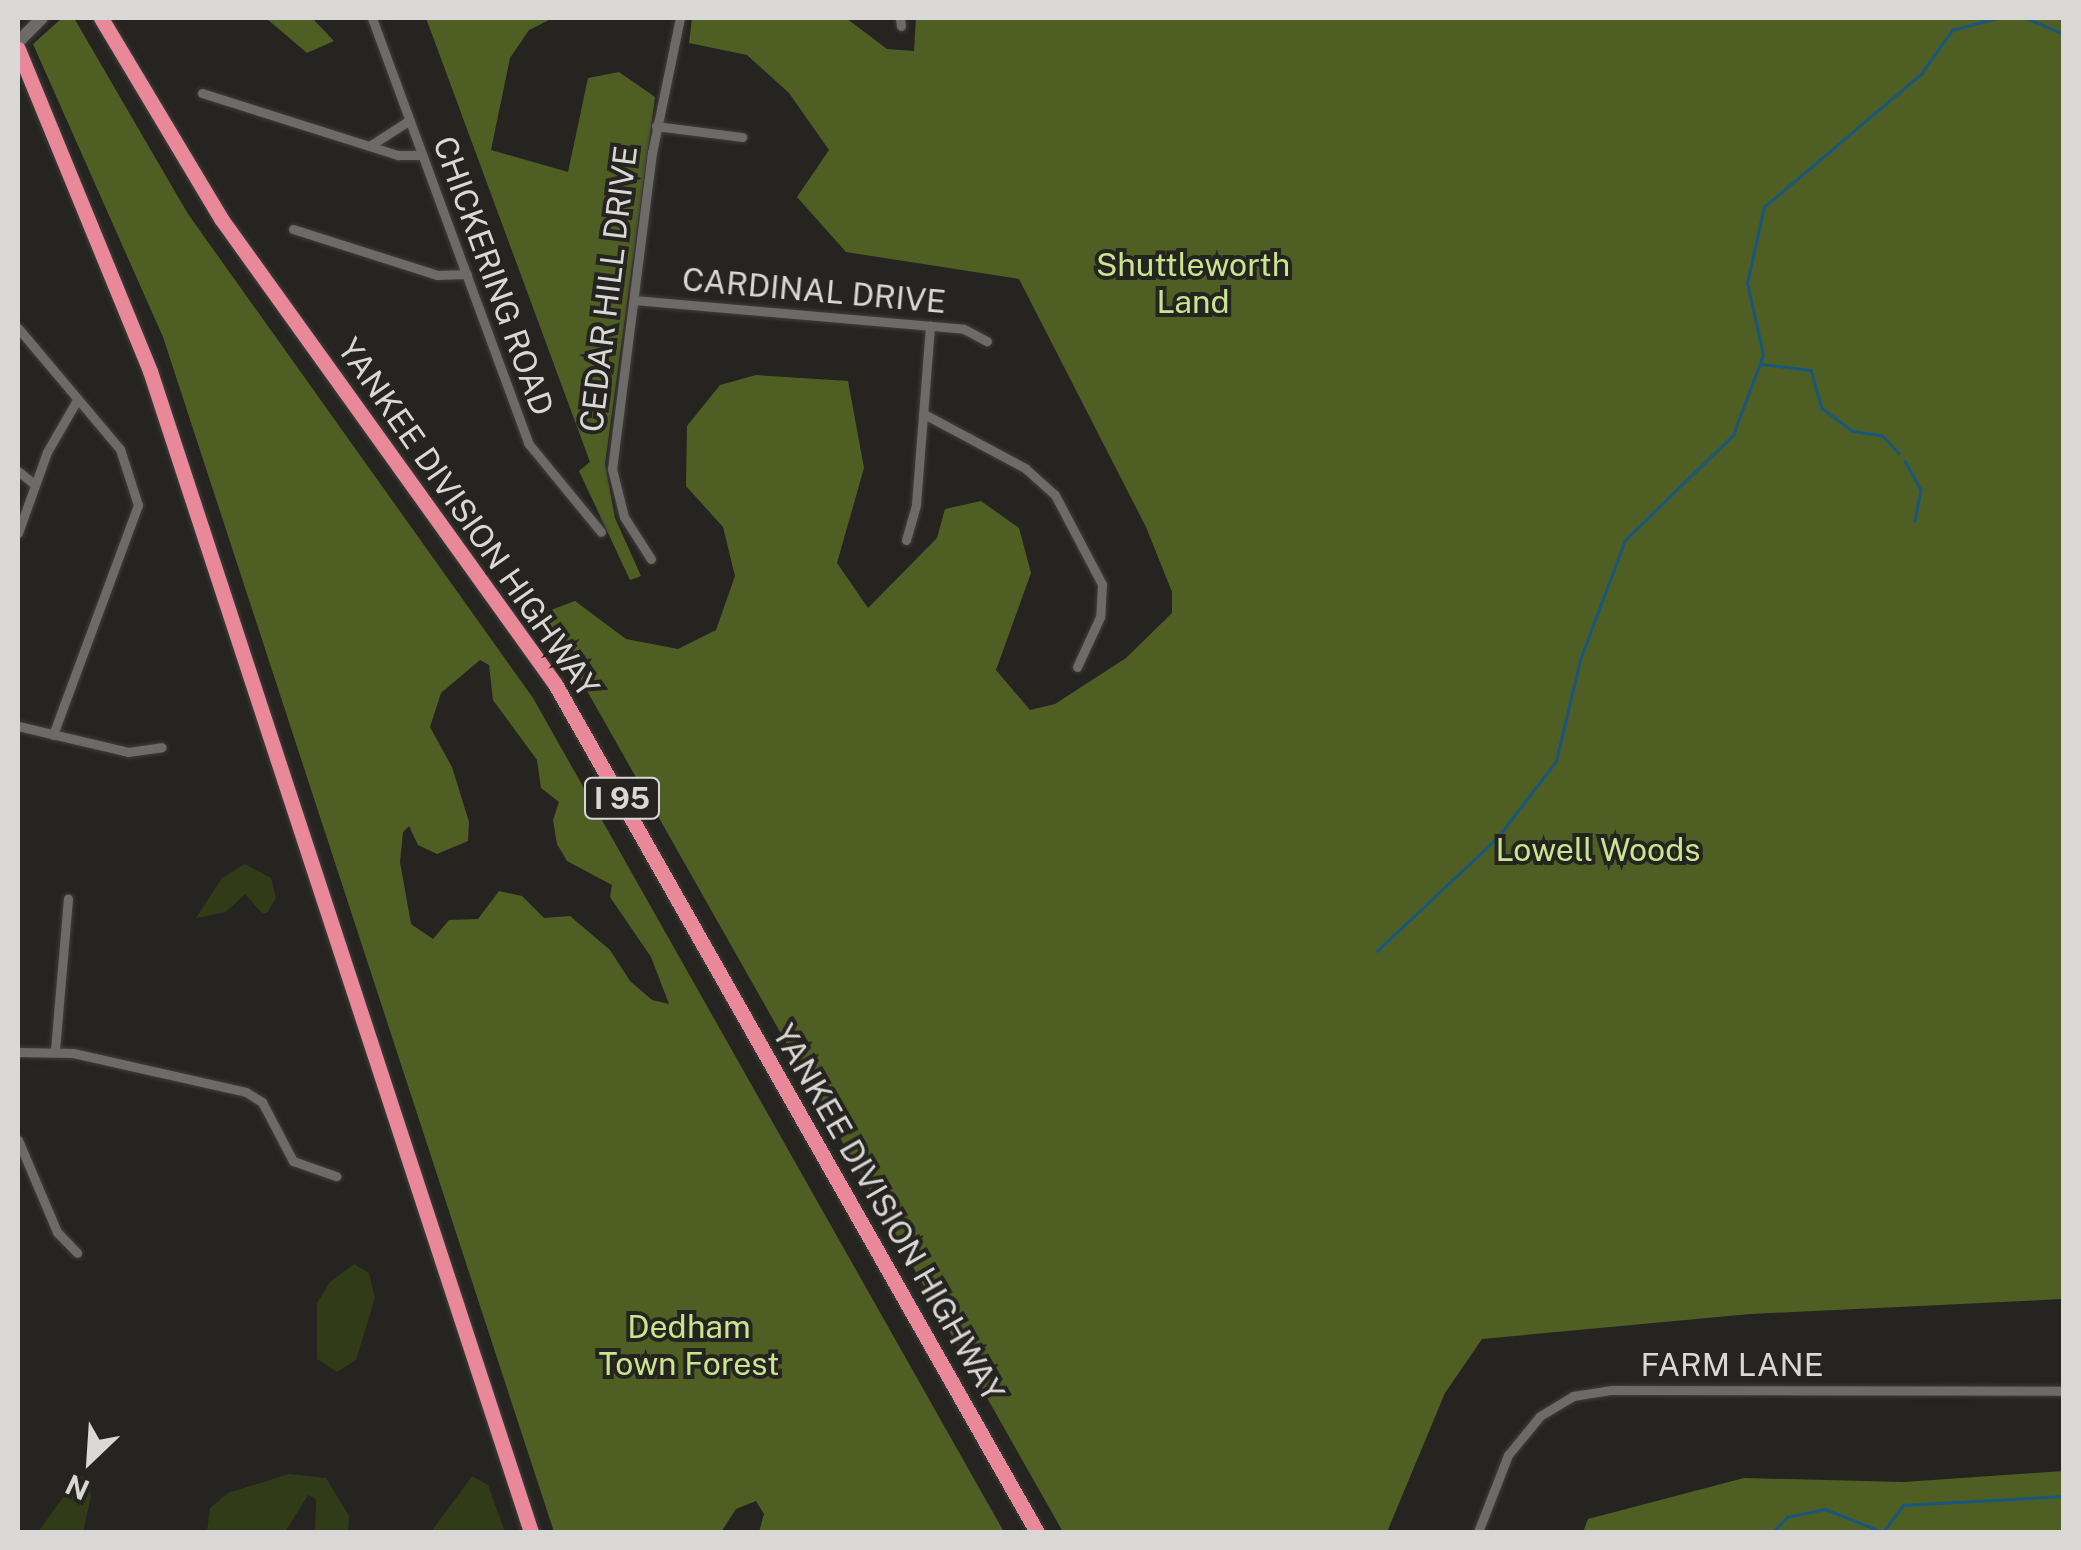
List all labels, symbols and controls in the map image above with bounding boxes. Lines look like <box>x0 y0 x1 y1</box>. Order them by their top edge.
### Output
street label: CHICKERING ROAD <box>425 131 561 421</box>
street label: CEDAR HILL DRIVE <box>572 144 646 434</box>
park label: Shuttleworth Land <box>1096 247 1290 322</box>
street label: CARDINAL DRIVE <box>681 260 947 322</box>
street label: YANKEE DIVISION HIGHWAY <box>329 331 607 705</box>
road number: I 95 <box>582 773 662 823</box>
park label: Lowell Woods <box>1495 831 1701 869</box>
street label: YANKEE DIVISION HIGHWAY <box>764 1018 1012 1408</box>
park label: Dedham Town Forest <box>598 1309 780 1384</box>
street label: FARM LANE <box>1640 1346 1824 1384</box>
north arrow <box>40 1410 140 1510</box>
text: N <box>60 1468 94 1507</box>

